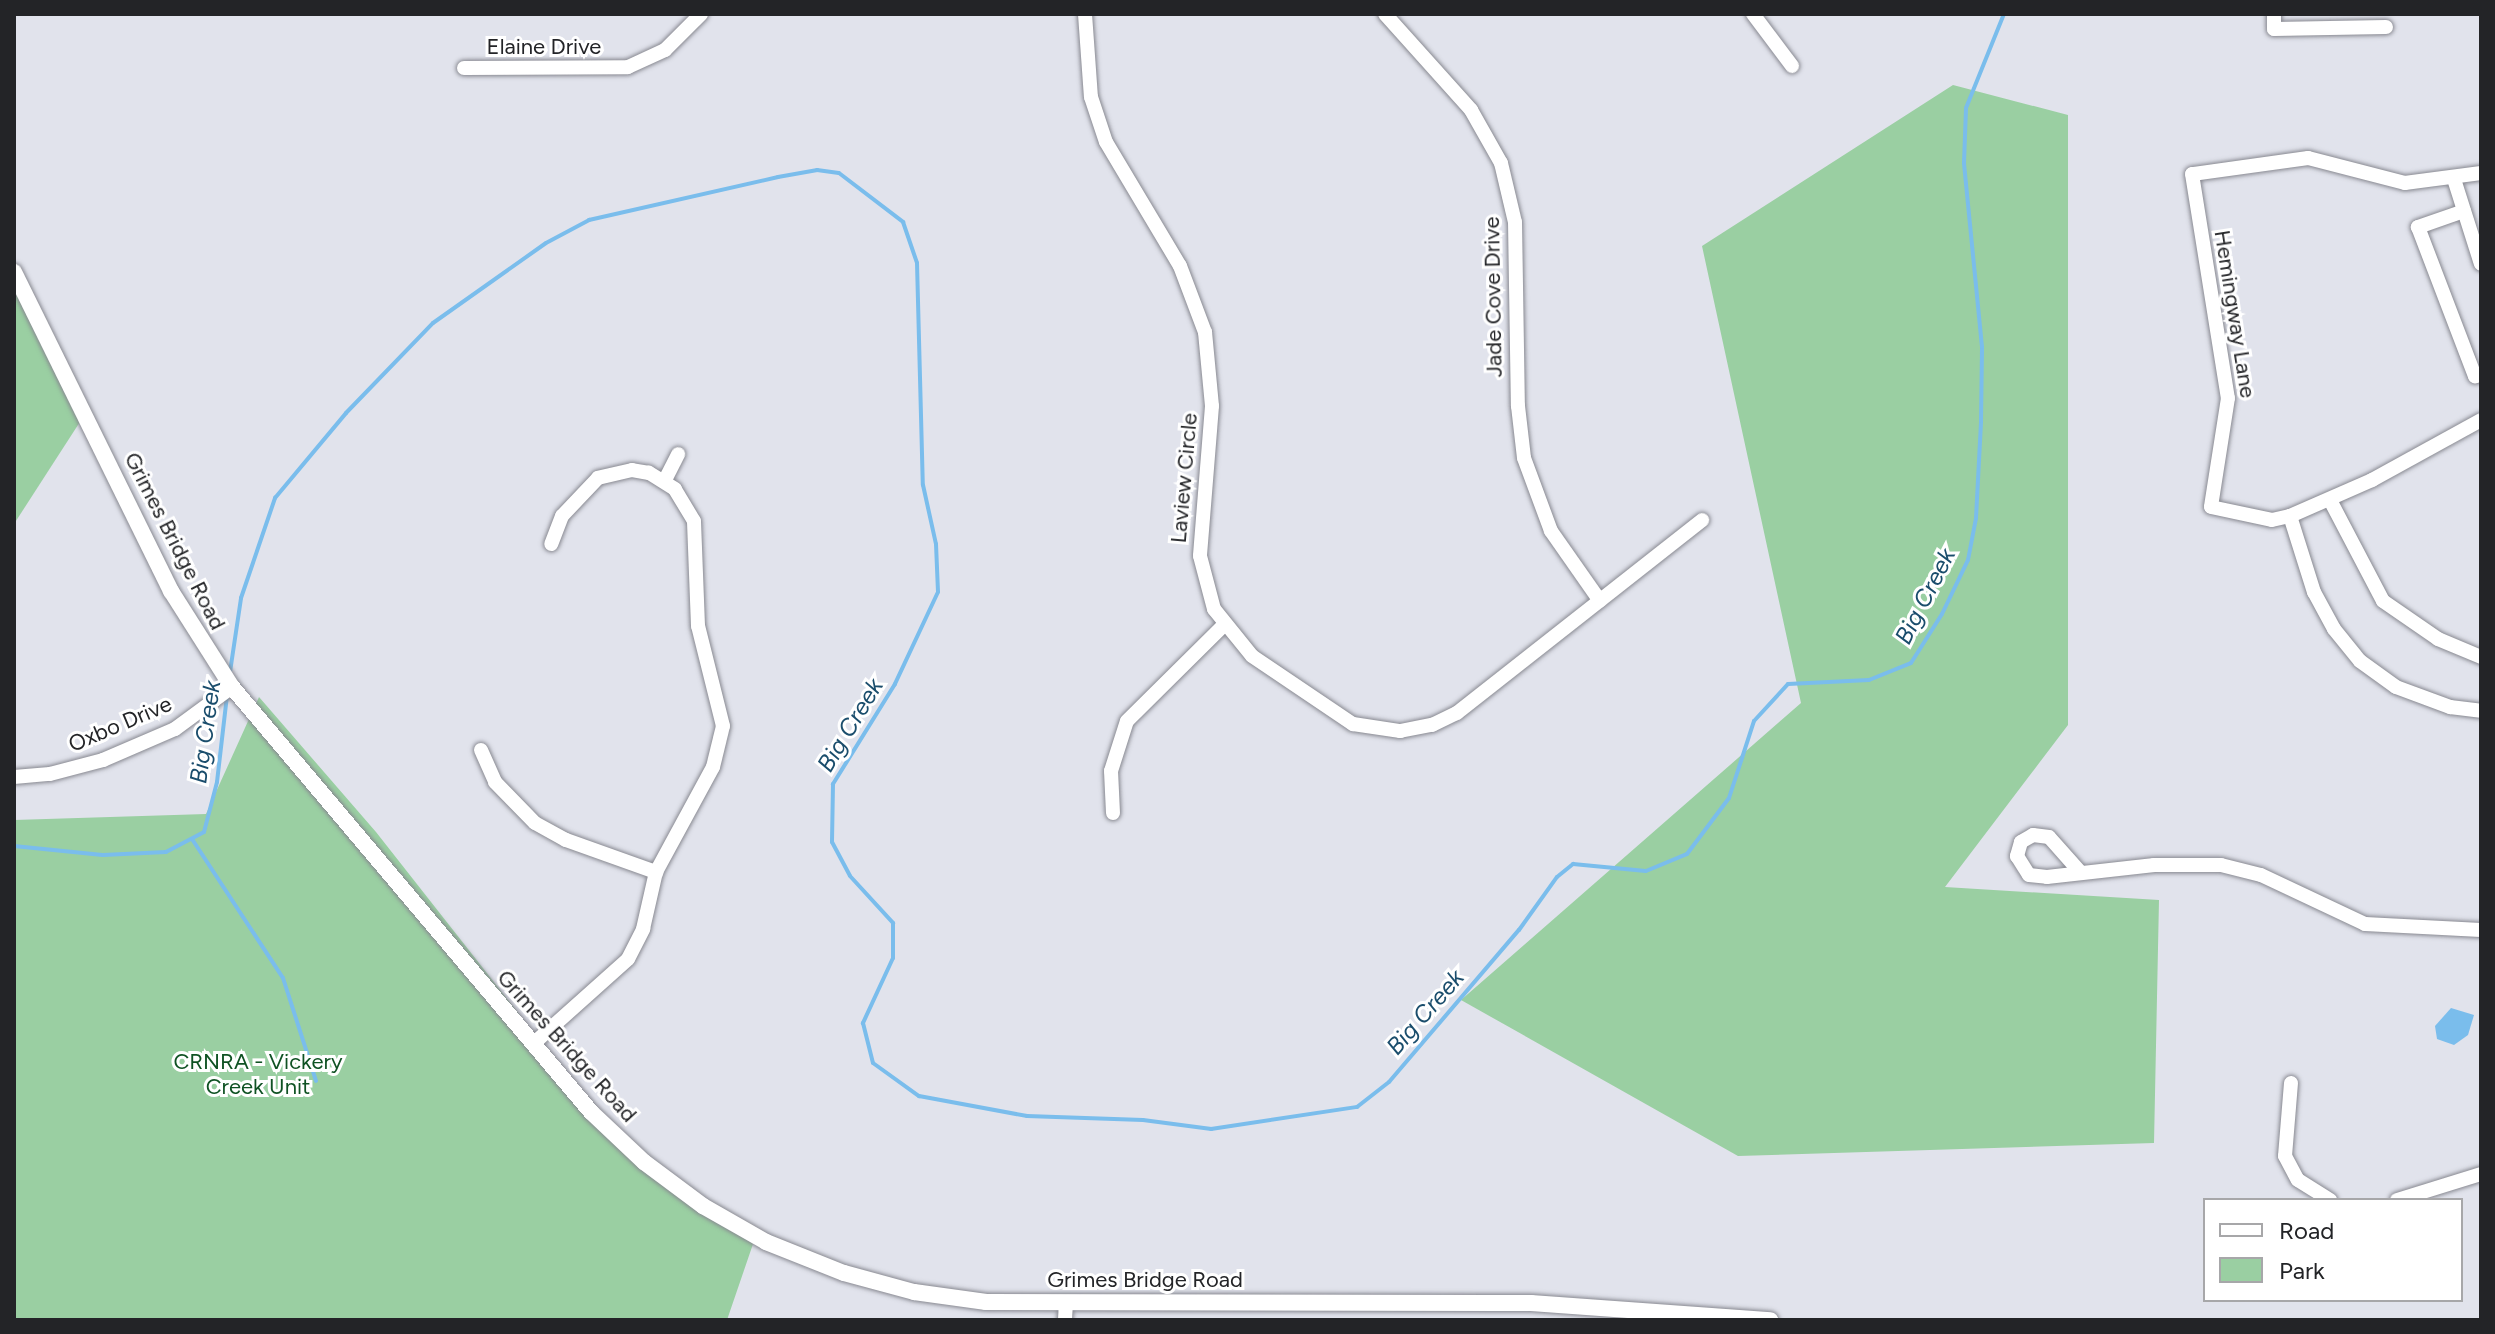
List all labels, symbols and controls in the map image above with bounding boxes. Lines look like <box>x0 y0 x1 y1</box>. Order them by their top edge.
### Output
street label: Elaine Drive <box>487 34 601 60</box>
street label: Jade Cove Drive <box>1478 216 1508 378</box>
street label: Hemingway Lane <box>2209 228 2261 400</box>
street label: Laview Circle <box>1165 412 1203 544</box>
street label: Grimes Bridge Road <box>119 448 231 634</box>
water label: Big Creek <box>1889 543 1961 649</box>
water label: Big Creek <box>811 673 889 777</box>
water label: Big Creek <box>184 679 226 785</box>
street label: Oxbo Drive <box>64 690 176 758</box>
water label: Big Creek <box>1380 963 1470 1061</box>
street label: Grimes Bridge Road <box>492 965 642 1127</box>
park label: CRNRA - Vickery Creek Unit <box>173 1048 343 1100</box>
legend <box>2203 1198 2463 1302</box>
text: Road <box>2279 1216 2334 1245</box>
text: Park <box>2279 1256 2325 1285</box>
street label: Grimes Bridge Road <box>1047 1267 1243 1293</box>

